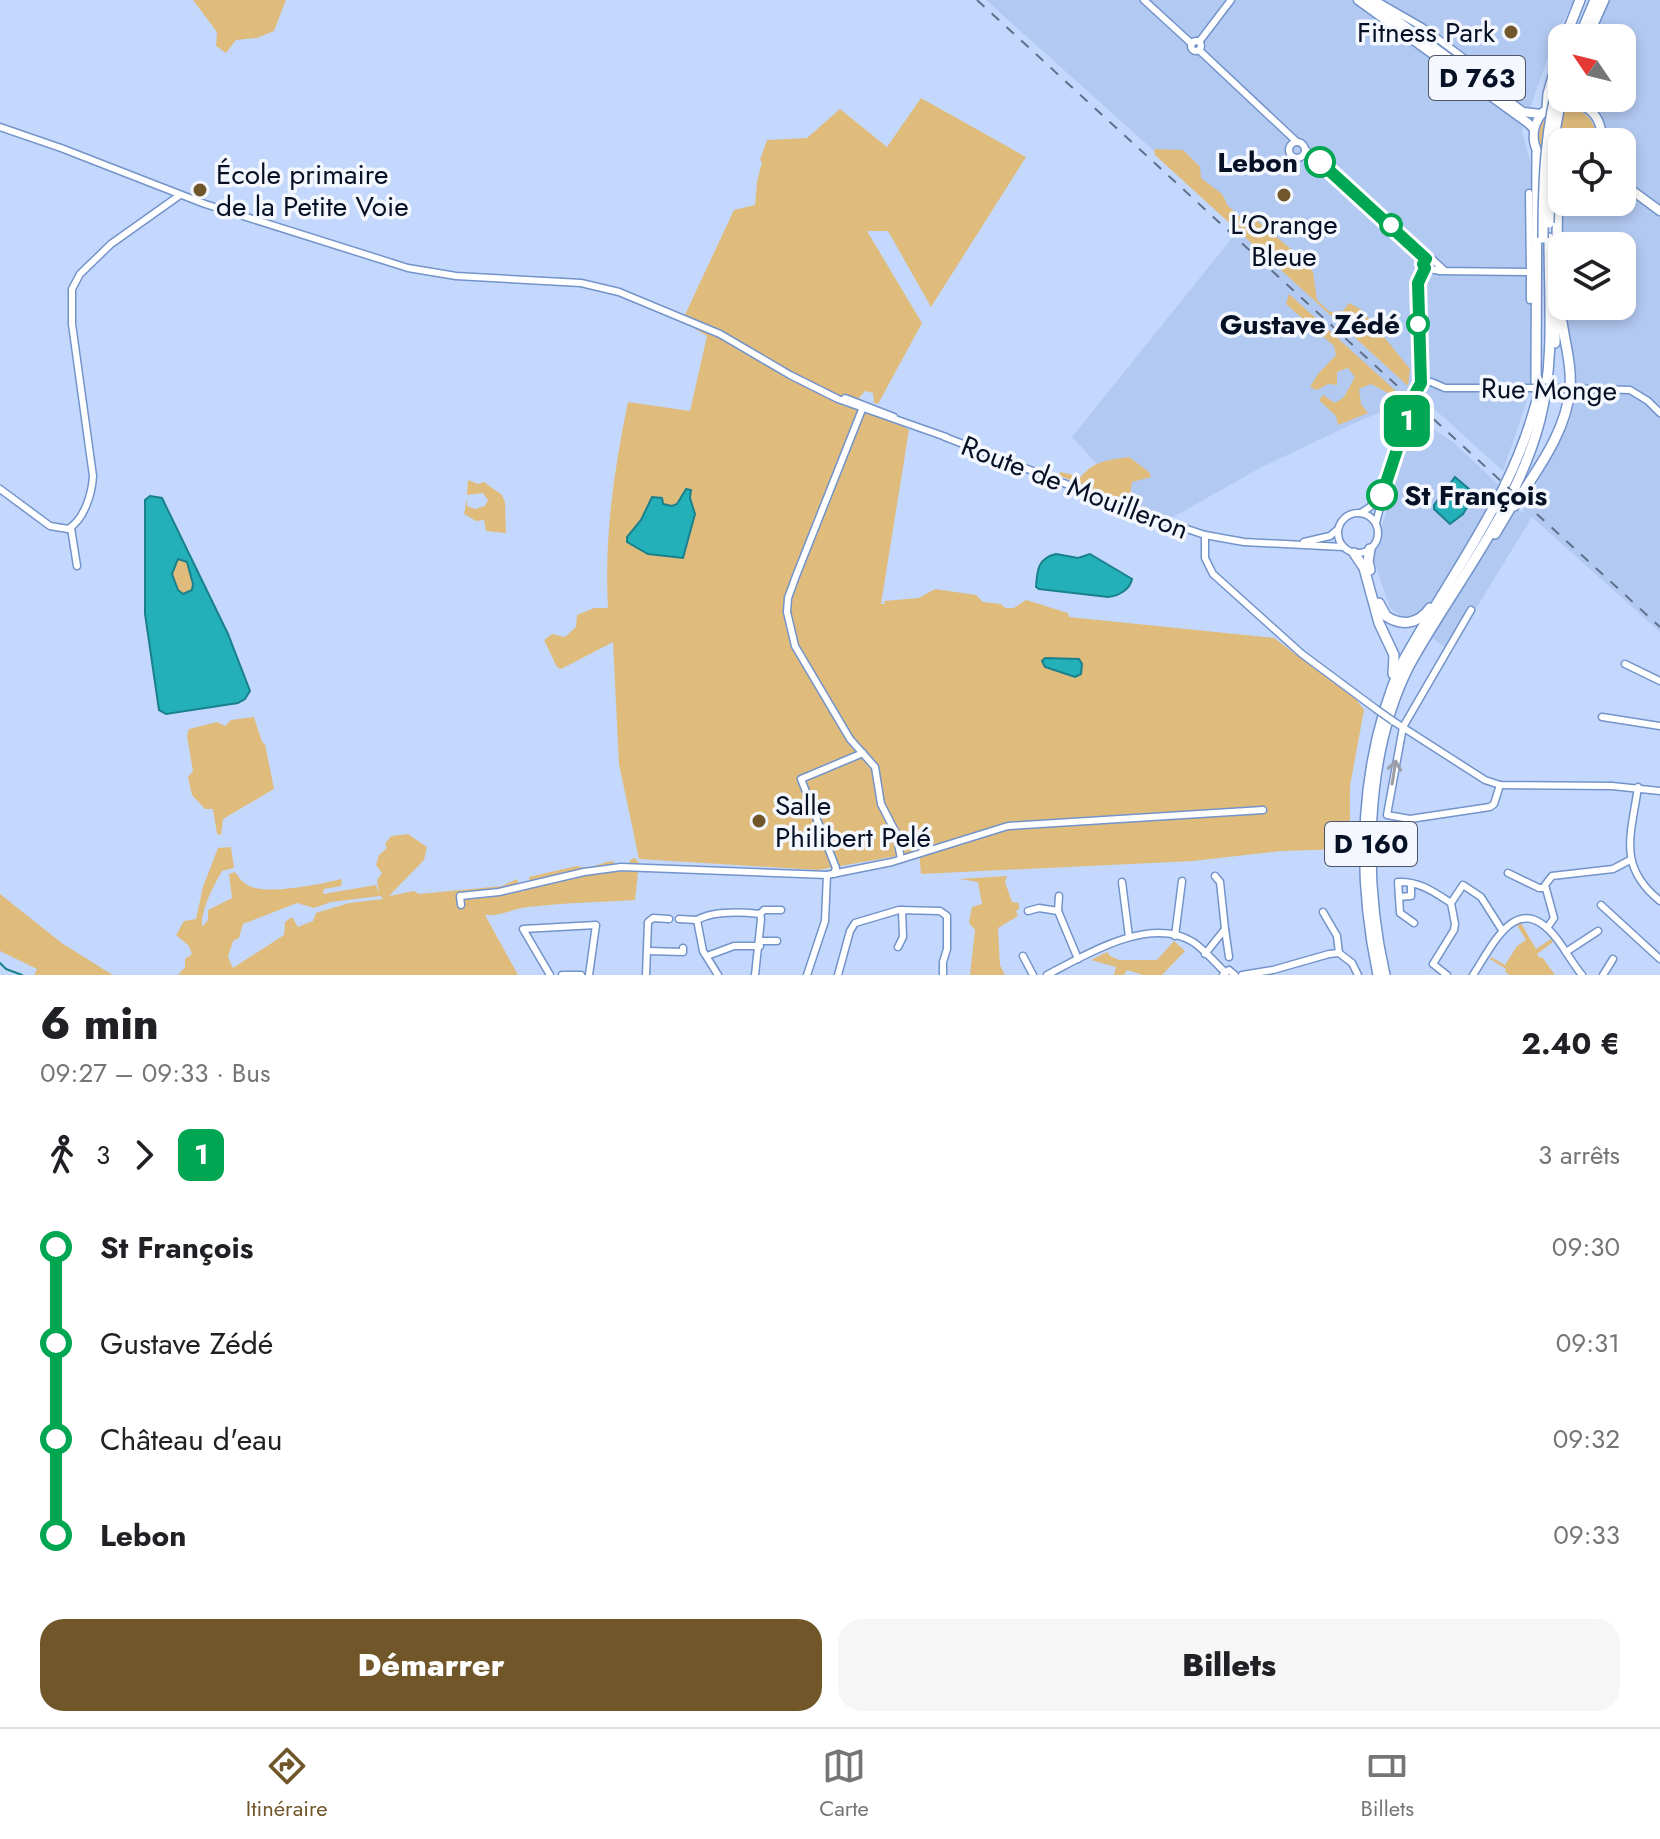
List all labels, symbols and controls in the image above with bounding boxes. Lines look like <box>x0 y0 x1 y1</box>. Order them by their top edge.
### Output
place label: Fitness Park <box>1357 12 1496 53</box>
marker: Fitness Park <box>1502 23 1520 41</box>
north arrow <box>1548 24 1636 112</box>
map controls <box>1548 24 1636 320</box>
road number: D 763 <box>1429 56 1525 100</box>
button: locate <box>1548 128 1636 216</box>
place label: Lebon <box>1217 142 1298 183</box>
marker: Lebon <box>1305 147 1335 177</box>
place label: École primaire de la Petite Voie <box>216 154 409 227</box>
marker: École primaire de la Petite Voie <box>191 181 209 199</box>
marker: L'Orange Bleue <box>1275 186 1293 204</box>
place label: L'Orange Bleue <box>1230 204 1338 277</box>
unlabelled marker <box>1380 214 1402 236</box>
button: layers <box>1548 232 1636 320</box>
place label: Gustave Zédé <box>1220 304 1400 345</box>
marker: Gustave Zédé <box>1407 313 1429 335</box>
street label: Rue Monge <box>1481 368 1617 411</box>
line badge: 1 <box>1381 395 1433 447</box>
text: 1 <box>1400 400 1414 441</box>
street label: Route de Mouilleron <box>955 425 1194 550</box>
place label: St François <box>1404 475 1548 516</box>
marker: St François <box>1367 480 1397 510</box>
one-way arrow <box>1387 760 1402 785</box>
place label: Salle Philibert Pelé <box>775 785 931 858</box>
marker: Salle Philibert Pelé <box>750 812 768 830</box>
road number: D 160 <box>1325 822 1417 866</box>
text: 6 min <box>40 992 159 1056</box>
text: 2.40 € <box>1521 1022 1620 1065</box>
text: 09:27 – 09:33 · Bus <box>40 1054 270 1092</box>
icon: walk <box>40 1133 84 1177</box>
icon: forward <box>122 1133 166 1177</box>
text: 1 <box>194 1134 208 1175</box>
text: 3 <box>96 1136 110 1174</box>
text: 3 arrêts <box>1538 1136 1620 1174</box>
text: St François <box>100 1226 254 1269</box>
text: 09:30 <box>1552 1228 1620 1266</box>
text: Gustave Zédé <box>100 1322 273 1365</box>
text: 09:31 <box>1556 1324 1620 1362</box>
text: Château d'eau <box>100 1418 282 1461</box>
text: 09:32 <box>1553 1420 1620 1458</box>
text: Lebon <box>100 1514 187 1557</box>
text: 09:33 <box>1553 1516 1620 1554</box>
button: Démarrer <box>40 1619 822 1711</box>
button: Billets <box>838 1619 1620 1711</box>
tab: Itinéraire <box>246 1744 327 1824</box>
tab: Carte <box>819 1744 869 1824</box>
tab: Billets <box>1361 1744 1414 1824</box>

